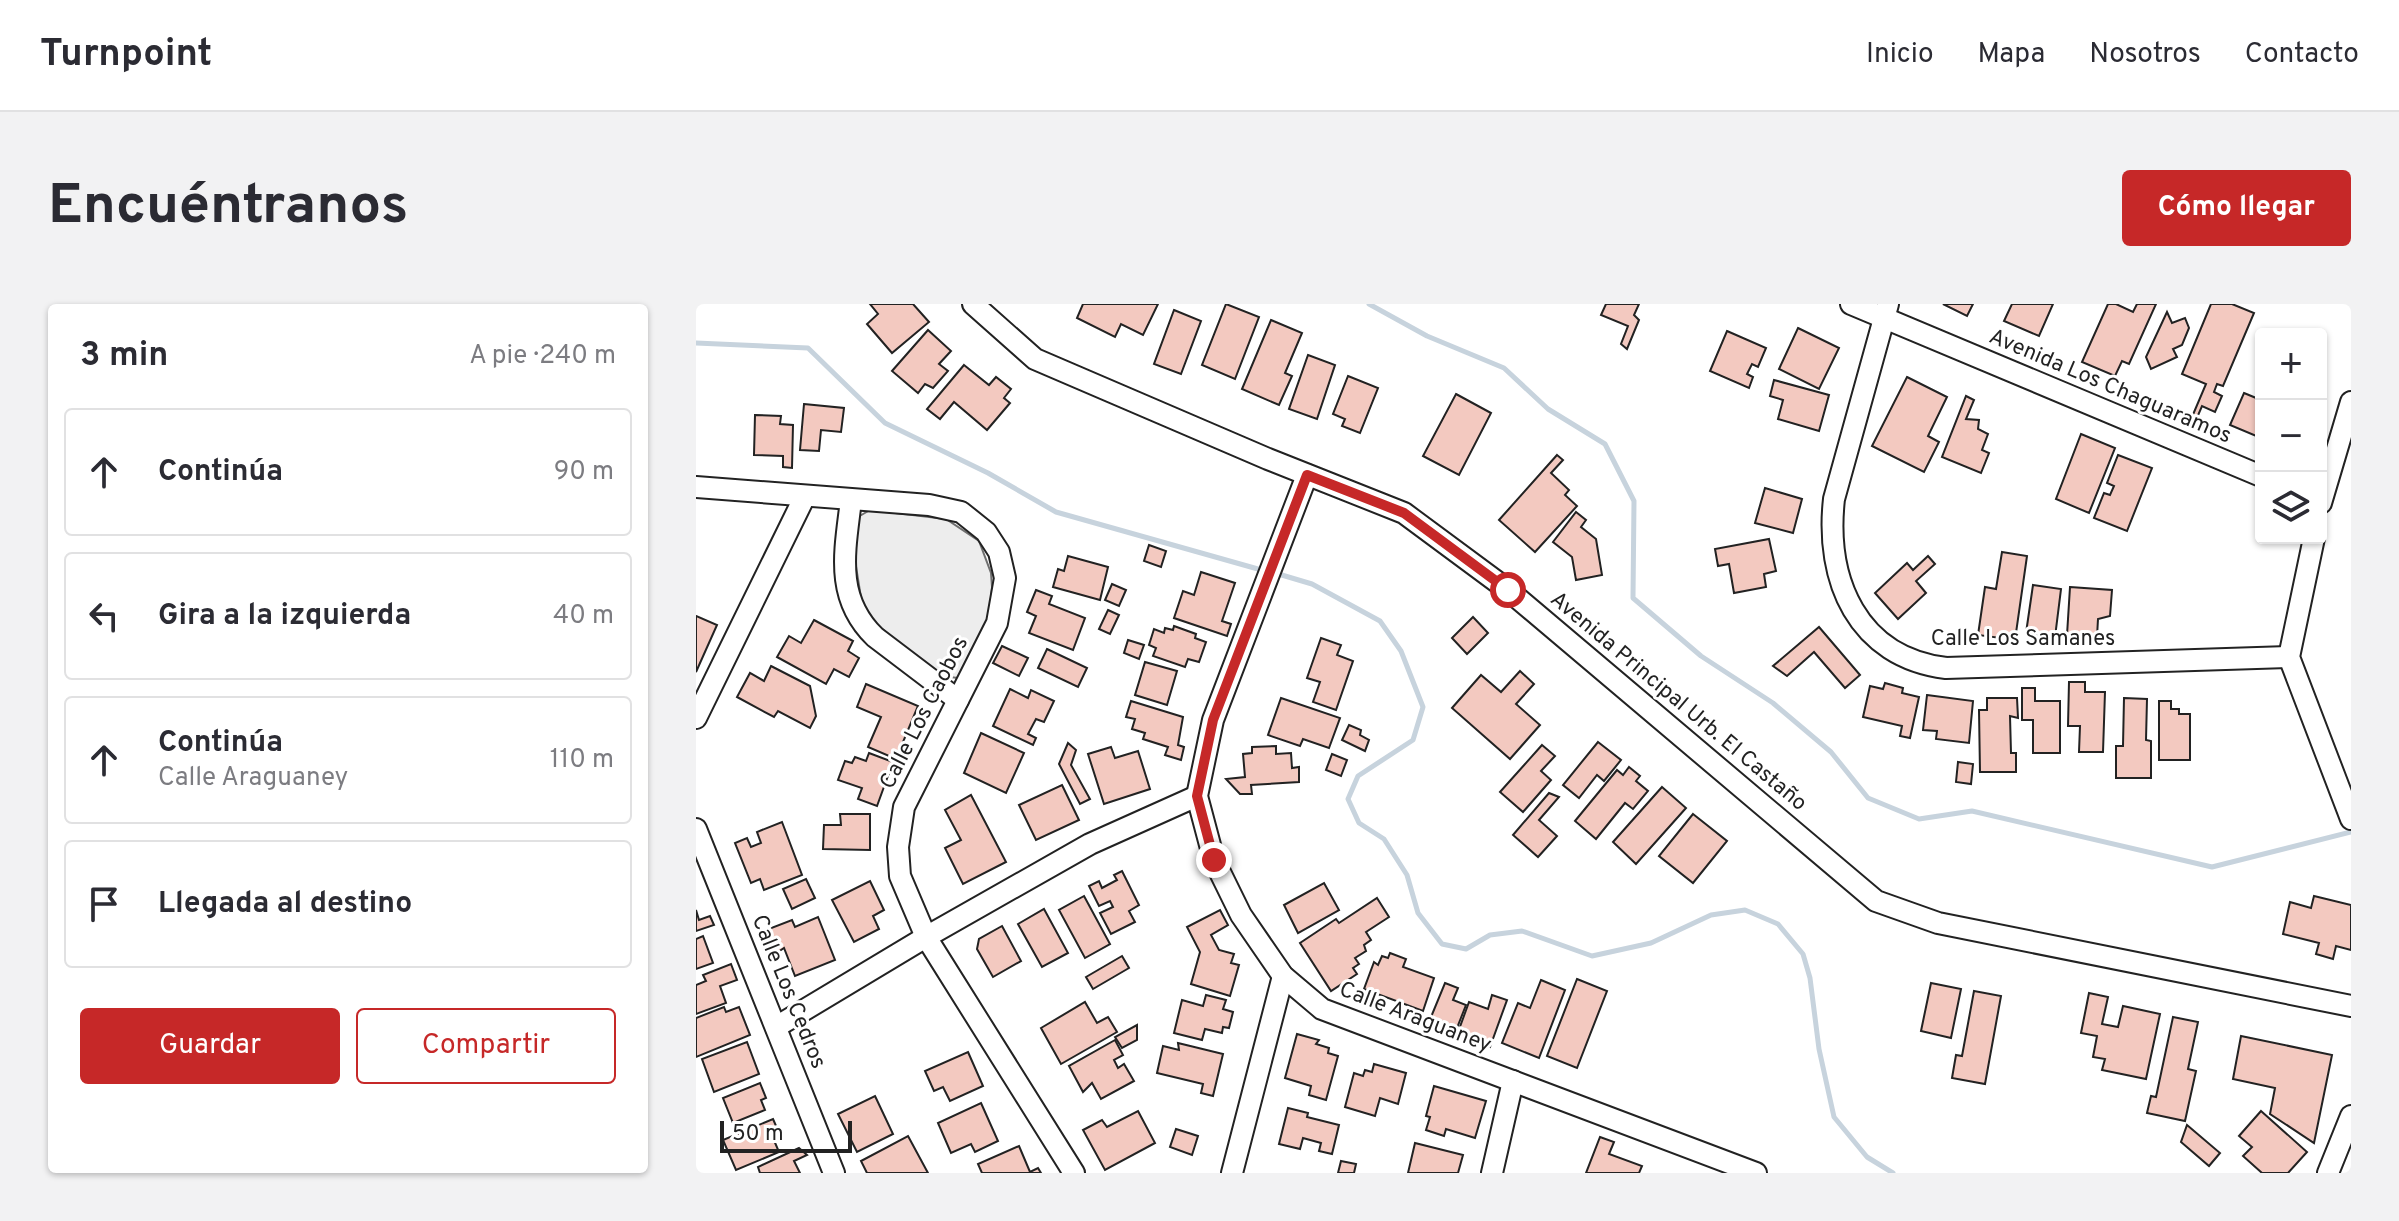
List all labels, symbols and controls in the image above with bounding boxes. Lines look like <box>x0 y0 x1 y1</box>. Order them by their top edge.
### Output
text: Turnpoint <box>40 31 212 80</box>
text: Inicio <box>1866 37 1934 73</box>
text: Mapa <box>1978 37 2045 73</box>
text: Nosotros <box>2089 37 2201 73</box>
text: Contacto <box>2245 37 2359 73</box>
button: Cómo llegar <box>2122 170 2351 246</box>
text: Encuéntranos <box>48 173 408 243</box>
street label: Avenida Los Chaguaramos <box>1985 324 2235 450</box>
map controls <box>2255 328 2327 544</box>
button: + <box>2255 328 2327 400</box>
text: 3 min <box>80 335 168 378</box>
text: A pie · 240 m <box>469 340 616 373</box>
button: − <box>2255 400 2327 472</box>
icon: ahead <box>82 450 126 494</box>
text: Continúa <box>158 454 283 491</box>
text: 90 m <box>554 456 614 489</box>
button: layers <box>2255 472 2327 544</box>
route start <box>1490 572 1526 608</box>
street label: Avenida Principal Urb. El Castaño <box>1544 587 1812 817</box>
icon: left <box>82 594 126 638</box>
text: Gira a la izquierda <box>158 598 411 635</box>
text: 40 m <box>553 600 614 633</box>
street label: Calle Los Samanes <box>1931 626 2115 653</box>
street label: Calle Los Caobos <box>875 632 975 794</box>
text: Continúa <box>158 725 283 762</box>
icon: ahead <box>82 738 126 782</box>
text: 110 m <box>550 744 614 777</box>
text: Calle Araguaney <box>158 762 348 795</box>
route end <box>1196 842 1232 878</box>
icon: arrive <box>82 882 126 926</box>
text: Llegada al destino <box>158 886 412 923</box>
street label: Calle Los Cedros <box>745 911 831 1073</box>
street label: Calle Araguaney <box>1335 977 1495 1059</box>
button: Guardar <box>80 1008 340 1084</box>
button: Compartir <box>356 1008 616 1084</box>
scale bar <box>720 1117 852 1153</box>
text: 50 m <box>732 1121 784 1148</box>

